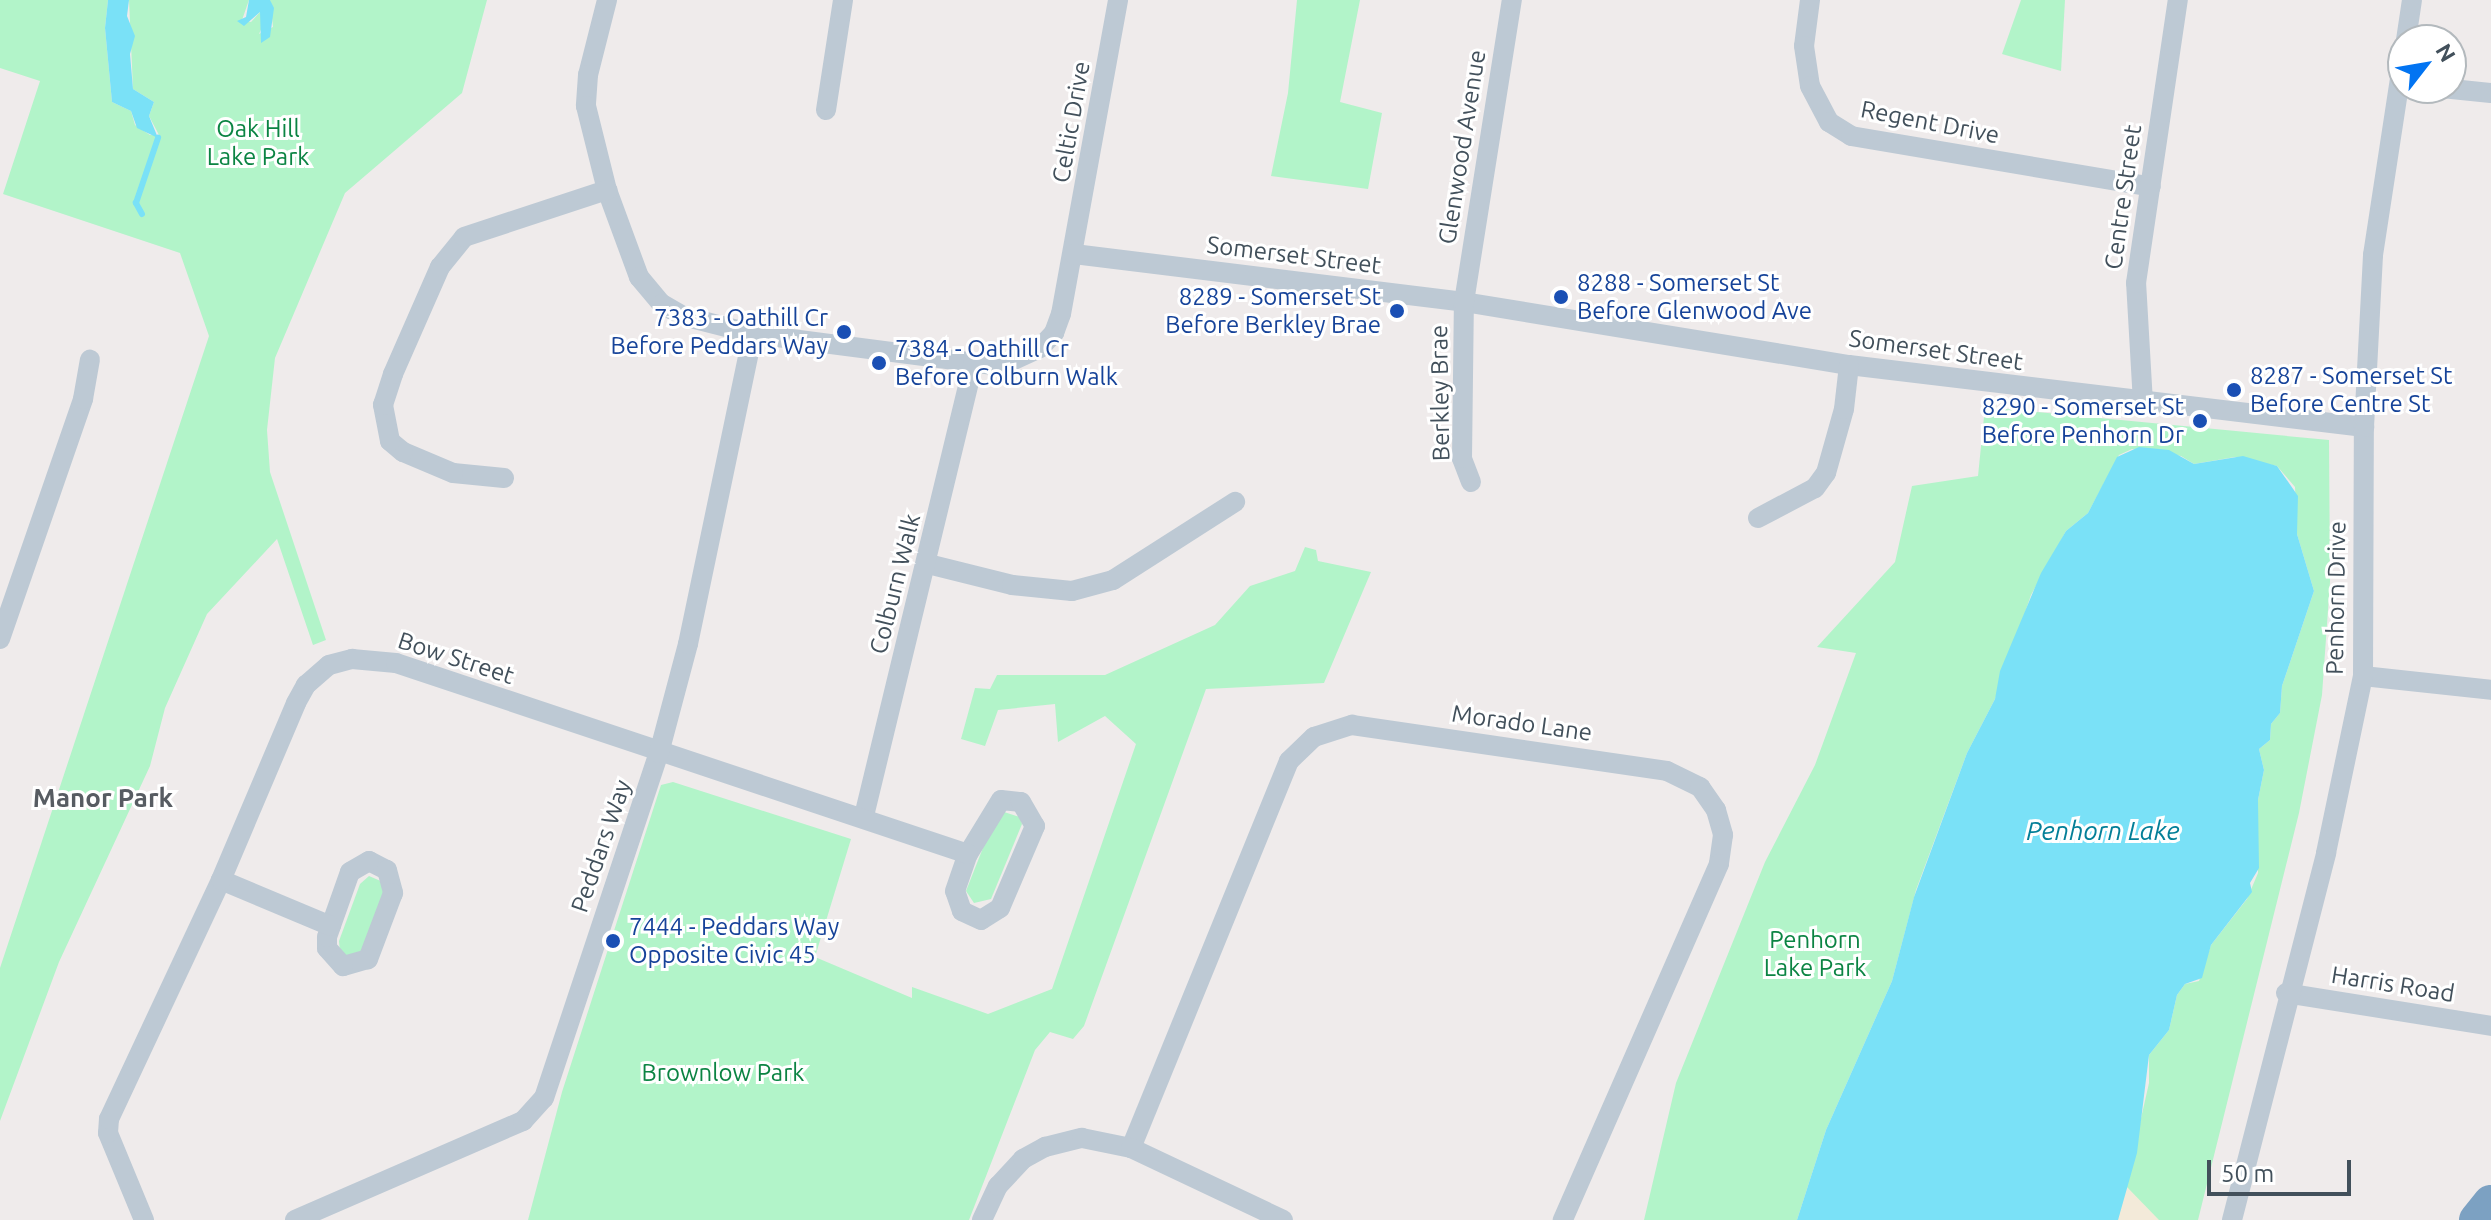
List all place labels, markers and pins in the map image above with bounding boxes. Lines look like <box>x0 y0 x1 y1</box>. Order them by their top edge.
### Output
place label: 8288 - Somerset St Before Glenwood Ave <box>1577 269 1812 325</box>
place label: 8289 - Somerset St Before Berkley Brae <box>1165 283 1381 339</box>
marker: 8288 - Somerset St Before Glenwood Ave <box>1552 288 1570 306</box>
marker: 8289 - Somerset St Before Berkley Brae <box>1388 302 1406 320</box>
place label: 7383 - Oathill Cr Before Peddars Way <box>610 304 828 360</box>
marker: 7383 - Oathill Cr Before Peddars Way <box>835 323 853 341</box>
place label: 7384 - Oathill Cr Before Colburn Walk <box>895 335 1118 391</box>
marker: 7384 - Oathill Cr Before Colburn Walk <box>870 354 888 372</box>
place label: 8287 - Somerset St Before Centre St <box>2250 362 2452 418</box>
marker: 8287 - Somerset St Before Centre St <box>2225 381 2243 399</box>
place label: 8290 - Somerset St Before Penhorn Dr <box>1982 393 2184 449</box>
marker: 8290 - Somerset St Before Penhorn Dr <box>2191 412 2209 430</box>
place label: 7444 - Peddars Way Opposite Civic 45 <box>629 913 839 969</box>
marker: 7444 - Peddars Way Opposite Civic 45 <box>604 932 622 950</box>

